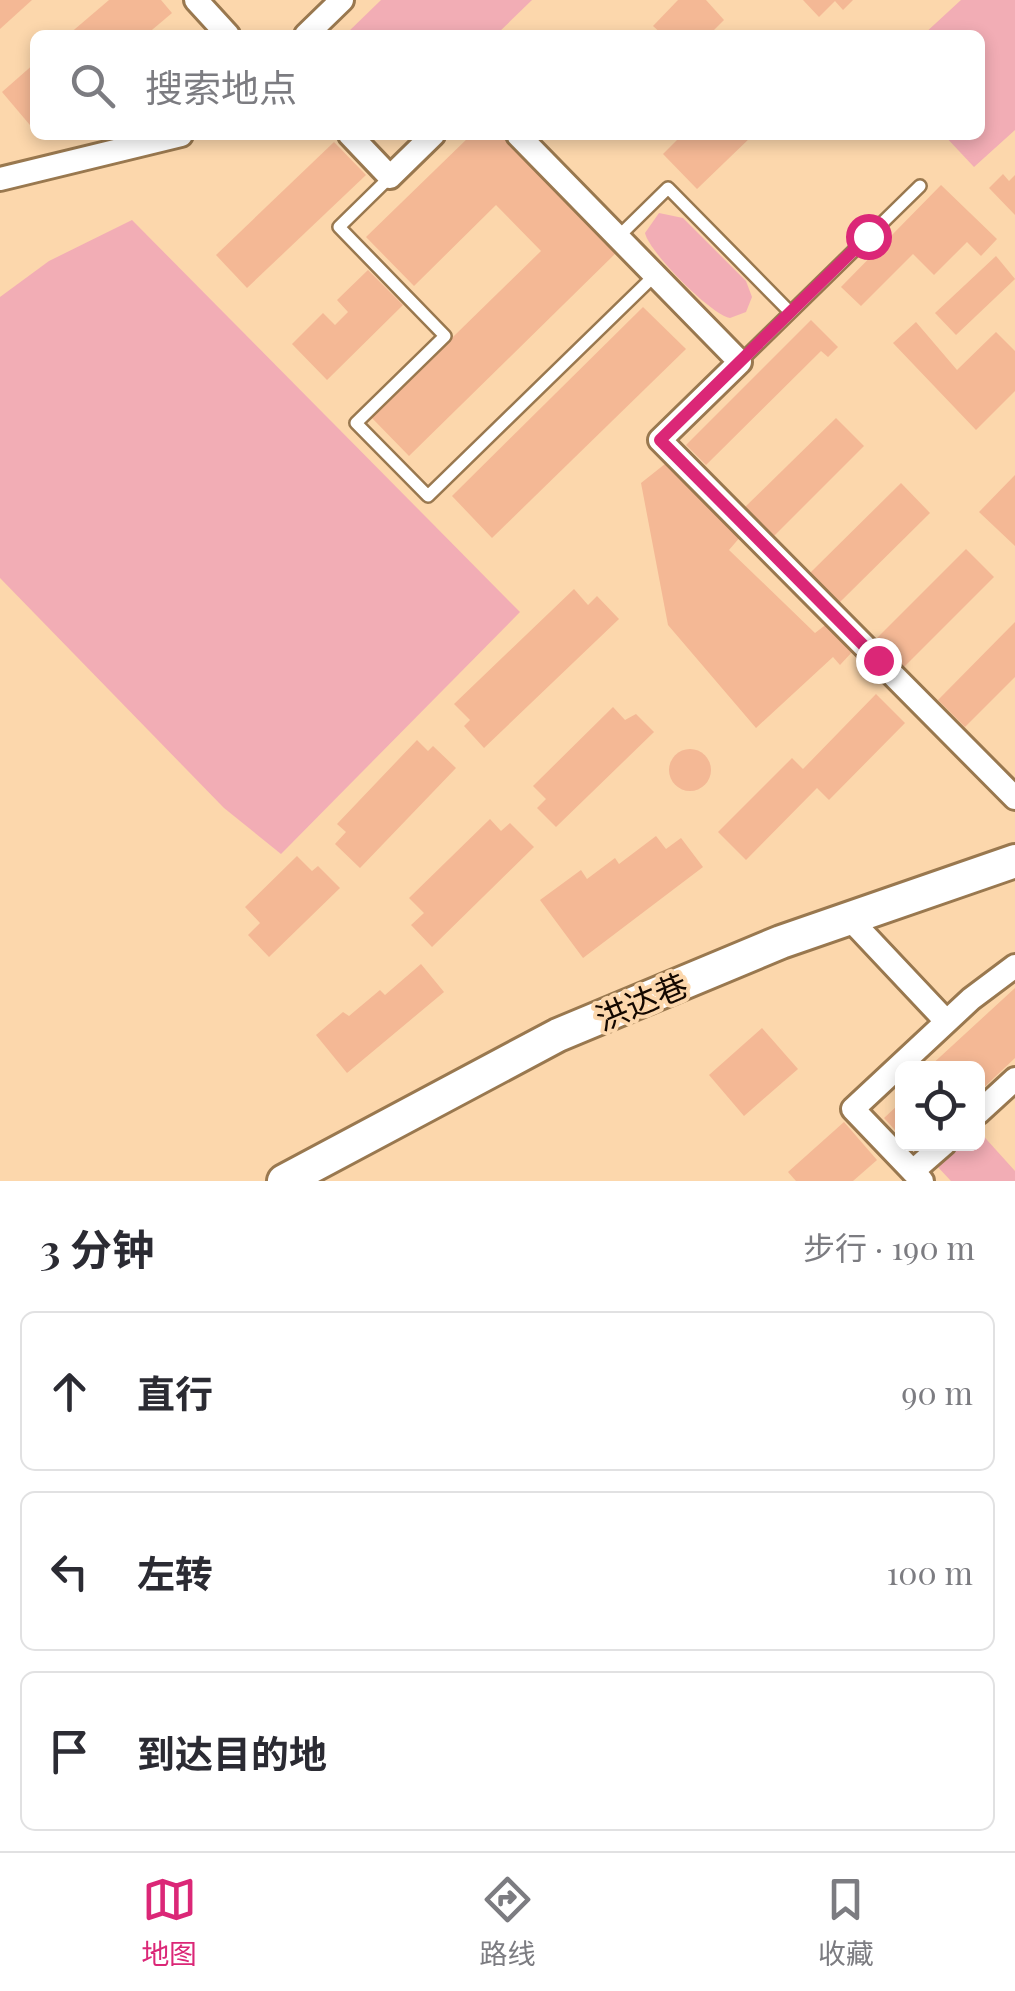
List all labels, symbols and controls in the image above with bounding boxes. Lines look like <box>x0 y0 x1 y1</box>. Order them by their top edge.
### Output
search box <box>30 30 985 140</box>
icon: search <box>65 58 120 113</box>
text: 搜索地点 <box>145 61 297 112</box>
route start <box>846 214 892 260</box>
route end <box>856 638 902 684</box>
street label: 洪达巷 <box>588 961 694 1039</box>
map controls <box>895 1061 985 1151</box>
button: locate <box>895 1061 985 1151</box>
text: 3 分钟 <box>40 1220 154 1276</box>
text: 步行 · 190 m <box>803 1225 975 1268</box>
icon: ahead <box>42 1364 97 1419</box>
text: 直行 <box>137 1367 213 1418</box>
text: 90 m <box>901 1370 973 1413</box>
icon: left <box>42 1544 97 1599</box>
text: 左转 <box>137 1547 213 1598</box>
text: 100 m <box>886 1550 973 1593</box>
icon: arrive <box>42 1724 97 1779</box>
text: 到达目的地 <box>137 1727 327 1778</box>
tab: 地图 <box>141 1872 197 1972</box>
tab: 路线 <box>479 1872 536 1972</box>
tab: 收藏 <box>818 1872 874 1972</box>

